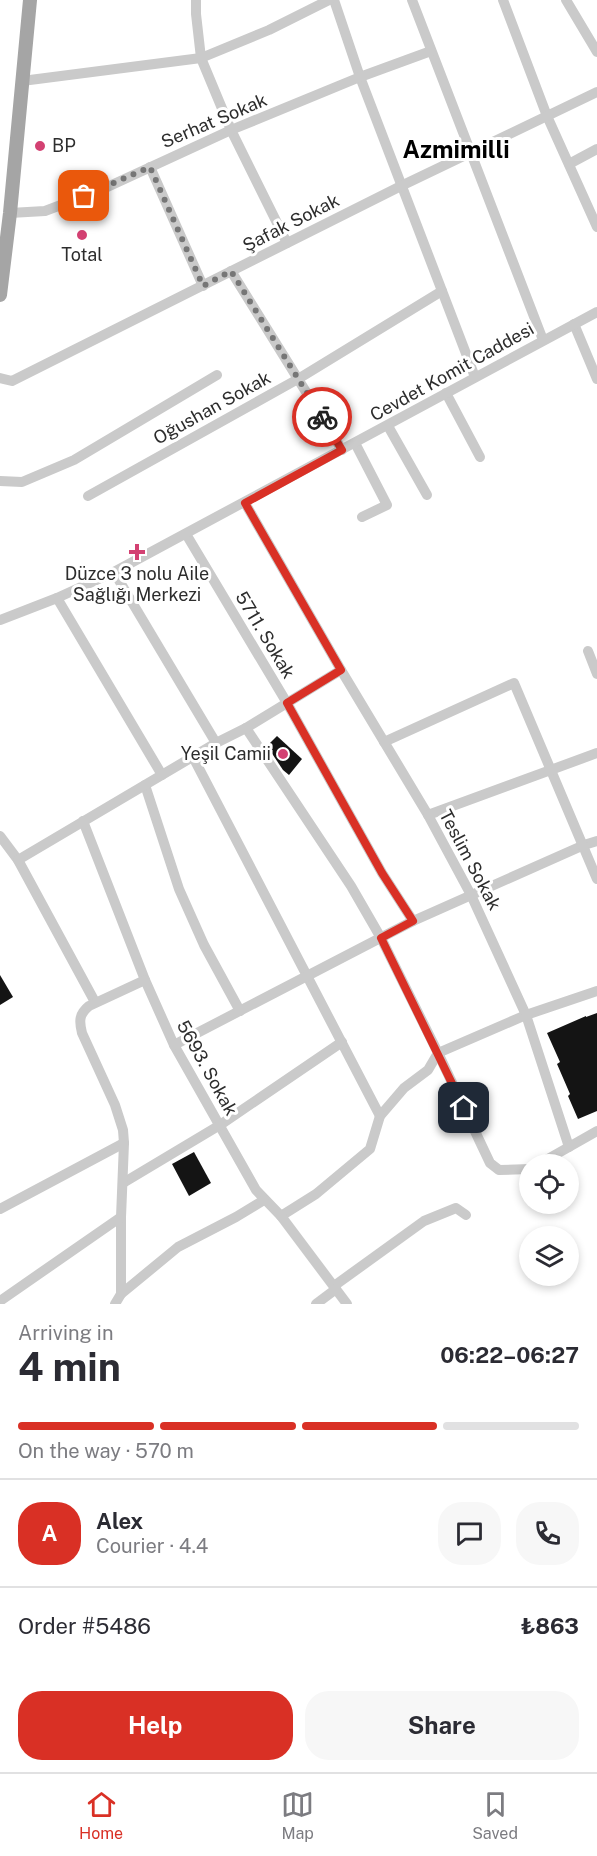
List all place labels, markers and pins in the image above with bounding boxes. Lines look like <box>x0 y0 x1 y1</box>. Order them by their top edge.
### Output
place label: BP <box>52 135 76 156</box>
marker: BP <box>33 139 47 153</box>
pin <box>58 170 109 221</box>
marker: Total <box>75 228 89 242</box>
place label: Total <box>61 244 103 265</box>
marker: Düzce 3 nolu Aile Sağlığı Merkezi <box>128 543 146 561</box>
place label: Düzce 3 nolu Aile Sağlığı Merkezi <box>65 563 209 605</box>
place label: Yeşil Camii <box>181 743 271 764</box>
marker: Yeşil Camii <box>276 747 290 761</box>
pin <box>438 1082 489 1133</box>

